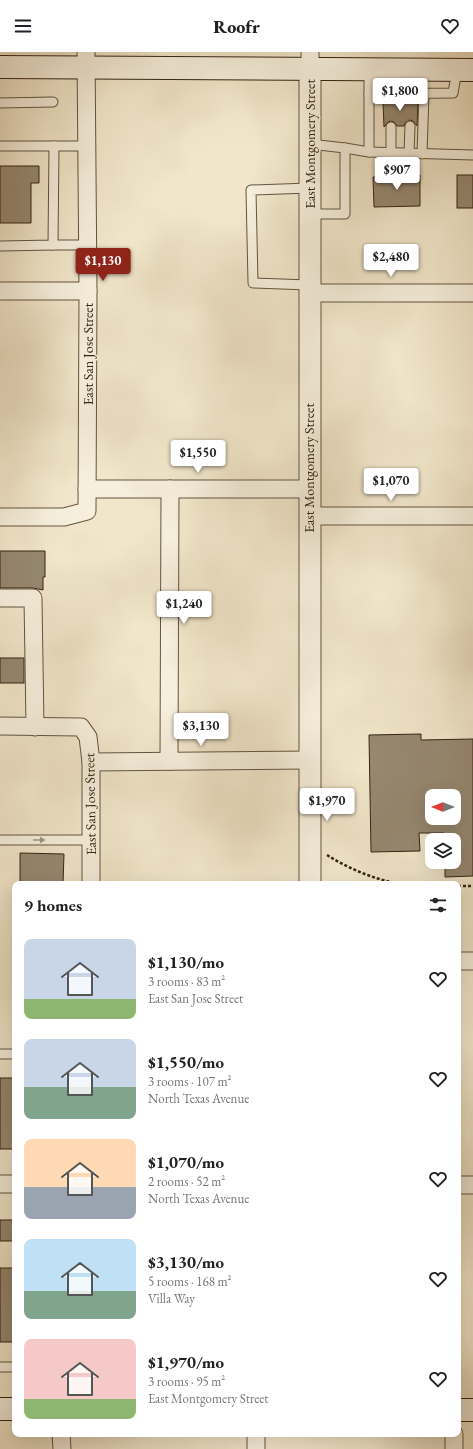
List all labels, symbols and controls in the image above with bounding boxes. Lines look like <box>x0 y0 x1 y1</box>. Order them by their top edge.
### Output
icon: menu <box>12 15 34 37</box>
text: Roofr <box>213 15 260 38</box>
icon: heart <box>439 15 461 37</box>
pin: $1,800 <box>367 78 433 112</box>
street label: East Montgomery Street <box>301 79 319 209</box>
text: $1,800 <box>382 82 418 99</box>
pin: $907 <box>373 157 421 191</box>
text: $907 <box>384 161 410 178</box>
pin: $2,480 <box>358 244 424 278</box>
pin: $1,130 <box>70 248 136 282</box>
text: $2,480 <box>373 248 409 265</box>
text: $1,130 <box>85 252 121 269</box>
street label: East San Jose Street <box>79 302 97 405</box>
street label: East Montgomery Street <box>300 403 318 533</box>
pin: $1,550 <box>165 440 231 474</box>
text: $1,550 <box>180 444 216 461</box>
pin: $1,070 <box>358 468 424 502</box>
text: $1,070 <box>373 472 409 489</box>
pin: $1,240 <box>151 591 217 625</box>
text: $1,240 <box>166 595 202 612</box>
pin: $3,130 <box>168 713 234 747</box>
text: $3,130 <box>183 717 219 734</box>
street label: East San Jose Street <box>80 752 100 855</box>
pin: $1,970 <box>294 788 360 822</box>
north arrow <box>425 789 461 825</box>
map controls <box>425 789 461 869</box>
text: $1,970 <box>309 792 345 809</box>
button: layers <box>425 833 461 869</box>
one-way arrow <box>33 837 46 843</box>
text: 9 homes <box>24 894 82 916</box>
icon: filters <box>427 894 449 916</box>
text: $1,130/mo <box>148 951 224 973</box>
icon: home <box>56 955 104 1003</box>
icon: heart <box>427 968 449 990</box>
text: 3 rooms · 83 m² <box>148 973 225 990</box>
text: East San Jose Street <box>148 990 243 1007</box>
text: $1,550/mo <box>148 1051 224 1073</box>
icon: home <box>56 1055 104 1103</box>
icon: heart <box>427 1068 449 1090</box>
text: 3 rooms · 107 m² <box>148 1073 232 1090</box>
text: North Texas Avenue <box>148 1090 249 1107</box>
text: $1,070/mo <box>148 1151 224 1173</box>
icon: home <box>56 1155 104 1203</box>
icon: heart <box>427 1168 449 1190</box>
text: 2 rooms · 52 m² <box>148 1173 225 1190</box>
text: North Texas Avenue <box>148 1190 249 1207</box>
text: $3,130/mo <box>148 1251 224 1273</box>
icon: home <box>56 1255 104 1303</box>
icon: heart <box>427 1268 449 1290</box>
text: 5 rooms · 168 m² <box>148 1273 232 1290</box>
text: Villa Way <box>148 1290 195 1307</box>
text: $1,970/mo <box>148 1351 224 1373</box>
icon: home <box>56 1355 104 1403</box>
icon: heart <box>427 1368 449 1390</box>
text: 3 rooms · 95 m² <box>148 1373 225 1390</box>
text: East Montgomery Street <box>148 1390 268 1407</box>

